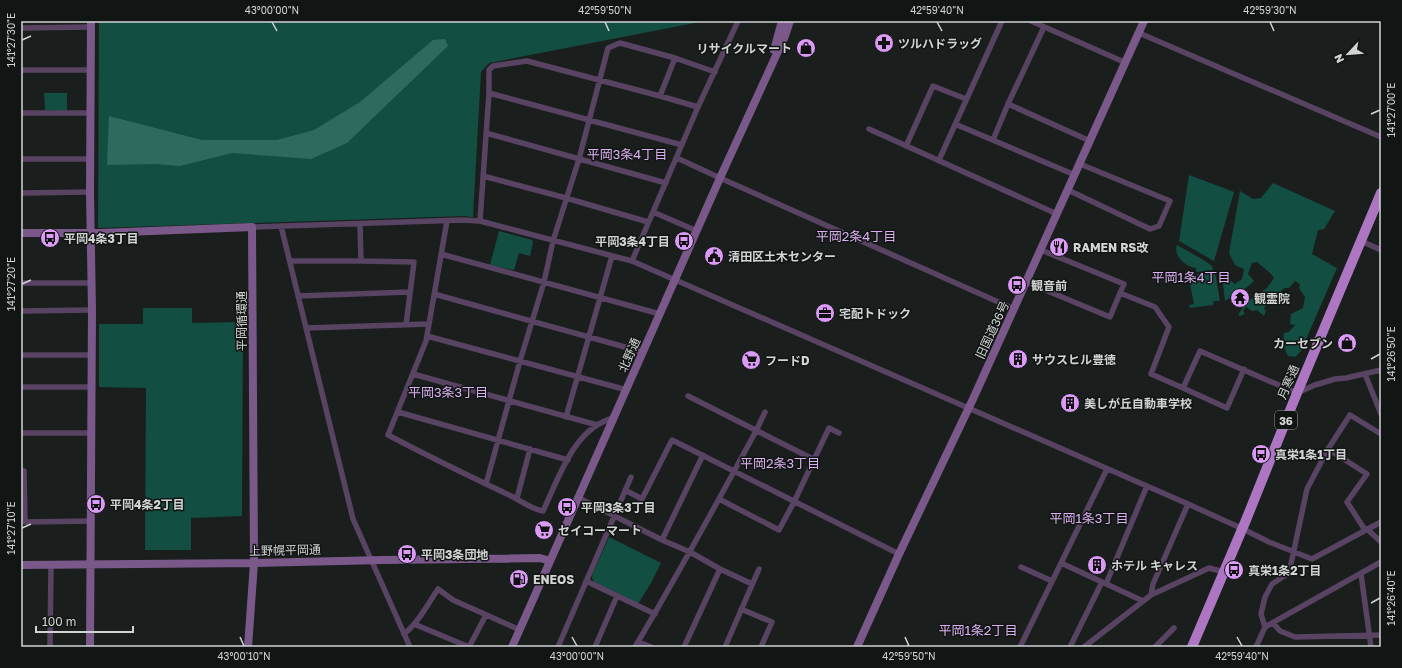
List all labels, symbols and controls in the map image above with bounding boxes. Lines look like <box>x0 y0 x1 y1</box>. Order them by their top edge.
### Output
text: 43°00'00"N <box>245 4 299 16</box>
text: 42°59'50"N <box>578 4 632 16</box>
text: 42°59'40"N <box>910 4 964 16</box>
text: 42°59'30"N <box>1243 4 1297 16</box>
text: 141°27'30"E <box>5 13 17 67</box>
pharmacy icon: ツルハドラッグ <box>873 32 895 54</box>
north arrow <box>1328 34 1368 74</box>
place label: ツルハドラッグ <box>898 36 982 51</box>
shop icon: リサイクルマート <box>795 37 817 59</box>
place label: リサイクルマート <box>697 41 792 56</box>
text: N <box>1331 52 1346 65</box>
text: 141°27'00"E <box>1385 83 1397 137</box>
district label: 平岡3条4丁目 <box>587 146 667 162</box>
bus stop icon: 平岡4条3丁目 <box>39 227 61 249</box>
district label: 平岡2条4丁目 <box>816 228 896 244</box>
bus stop icon: 平岡3条4丁目 <box>673 230 695 252</box>
place label: 平岡4条3丁目 <box>64 231 139 246</box>
place label: 平岡3条4丁目 <box>595 234 670 249</box>
restaurant icon: RAMEN RS改 <box>1048 236 1070 258</box>
place label: RAMEN RS改 <box>1073 240 1148 255</box>
public building icon: 清田区土木センター <box>703 245 725 267</box>
place label: 清田区土木センター <box>728 249 836 264</box>
text: 141°27'20"E <box>5 257 17 311</box>
district label: 平岡1条4丁目 <box>1151 269 1231 285</box>
bus stop icon: 観音前 <box>1006 274 1028 296</box>
place label: 観音前 <box>1031 278 1067 293</box>
temple icon: 観霊院 <box>1229 287 1251 309</box>
street label: 平岡循環通 <box>234 291 249 351</box>
place label: 観霊院 <box>1254 291 1290 306</box>
street label: 旧国道36号 <box>972 299 1012 361</box>
office icon: 宅配トドック <box>814 302 836 324</box>
place label: 宅配トドック <box>839 306 911 321</box>
text: 141°26'50"E <box>1385 327 1397 381</box>
shop icon: カーセブン <box>1336 332 1358 354</box>
street label: 北野通 <box>615 335 643 375</box>
place label: カーセブン <box>1273 336 1333 351</box>
building icon: サウスヒル豊徳 <box>1007 348 1029 370</box>
supermarket icon: フードD <box>740 349 762 371</box>
place label: サウスヒル豊徳 <box>1032 352 1116 367</box>
place label: フードD <box>765 353 810 368</box>
street label: 月寒通 <box>1274 362 1302 402</box>
district label: 平岡3条3丁目 <box>408 384 488 400</box>
building icon: 美しが丘自動車学校 <box>1059 392 1081 414</box>
place label: 美しが丘自動車学校 <box>1084 396 1192 411</box>
road number: 36 <box>1275 411 1297 429</box>
bus stop icon: 真栄1条1丁目 <box>1250 443 1272 465</box>
place label: 真栄1条1丁目 <box>1275 447 1347 462</box>
district label: 平岡2条3丁目 <box>740 455 820 471</box>
bus stop icon: 平岡4条2丁目 <box>85 493 107 515</box>
bus stop icon: 平岡3条3丁目 <box>556 496 578 518</box>
place label: 平岡4条2丁目 <box>110 497 185 512</box>
place label: 平岡3条3丁目 <box>581 500 656 515</box>
text: 141°27'10"E <box>5 501 17 555</box>
district label: 平岡1条3丁目 <box>1050 510 1128 526</box>
supermarket icon: セイコーマート <box>533 519 555 541</box>
place label: セイコーマート <box>558 523 642 538</box>
street label: 上野幌平岡通 <box>249 542 321 558</box>
bus stop icon: 平岡3条団地 <box>396 543 418 565</box>
place label: 平岡3条団地 <box>421 547 488 562</box>
building icon: ホテル キャレス <box>1086 554 1108 576</box>
place label: ホテル キャレス <box>1111 558 1198 573</box>
bus stop icon: 真栄1条2丁目 <box>1223 559 1245 581</box>
place label: 真栄1条2丁目 <box>1248 563 1322 578</box>
fuel station icon: ENEOS <box>508 568 530 590</box>
text: 141°26'40"E <box>1385 570 1397 626</box>
place label: ENEOS <box>533 572 574 587</box>
scale bar <box>36 608 133 634</box>
text: 100 m <box>42 614 76 629</box>
district label: 平岡1条2丁目 <box>939 622 1017 638</box>
text: 43°00'10"N <box>218 650 271 662</box>
text: 43°00'00"N <box>550 650 604 662</box>
text: 42°59'50"N <box>882 650 936 662</box>
text: 42°59'40"N <box>1215 650 1269 662</box>

